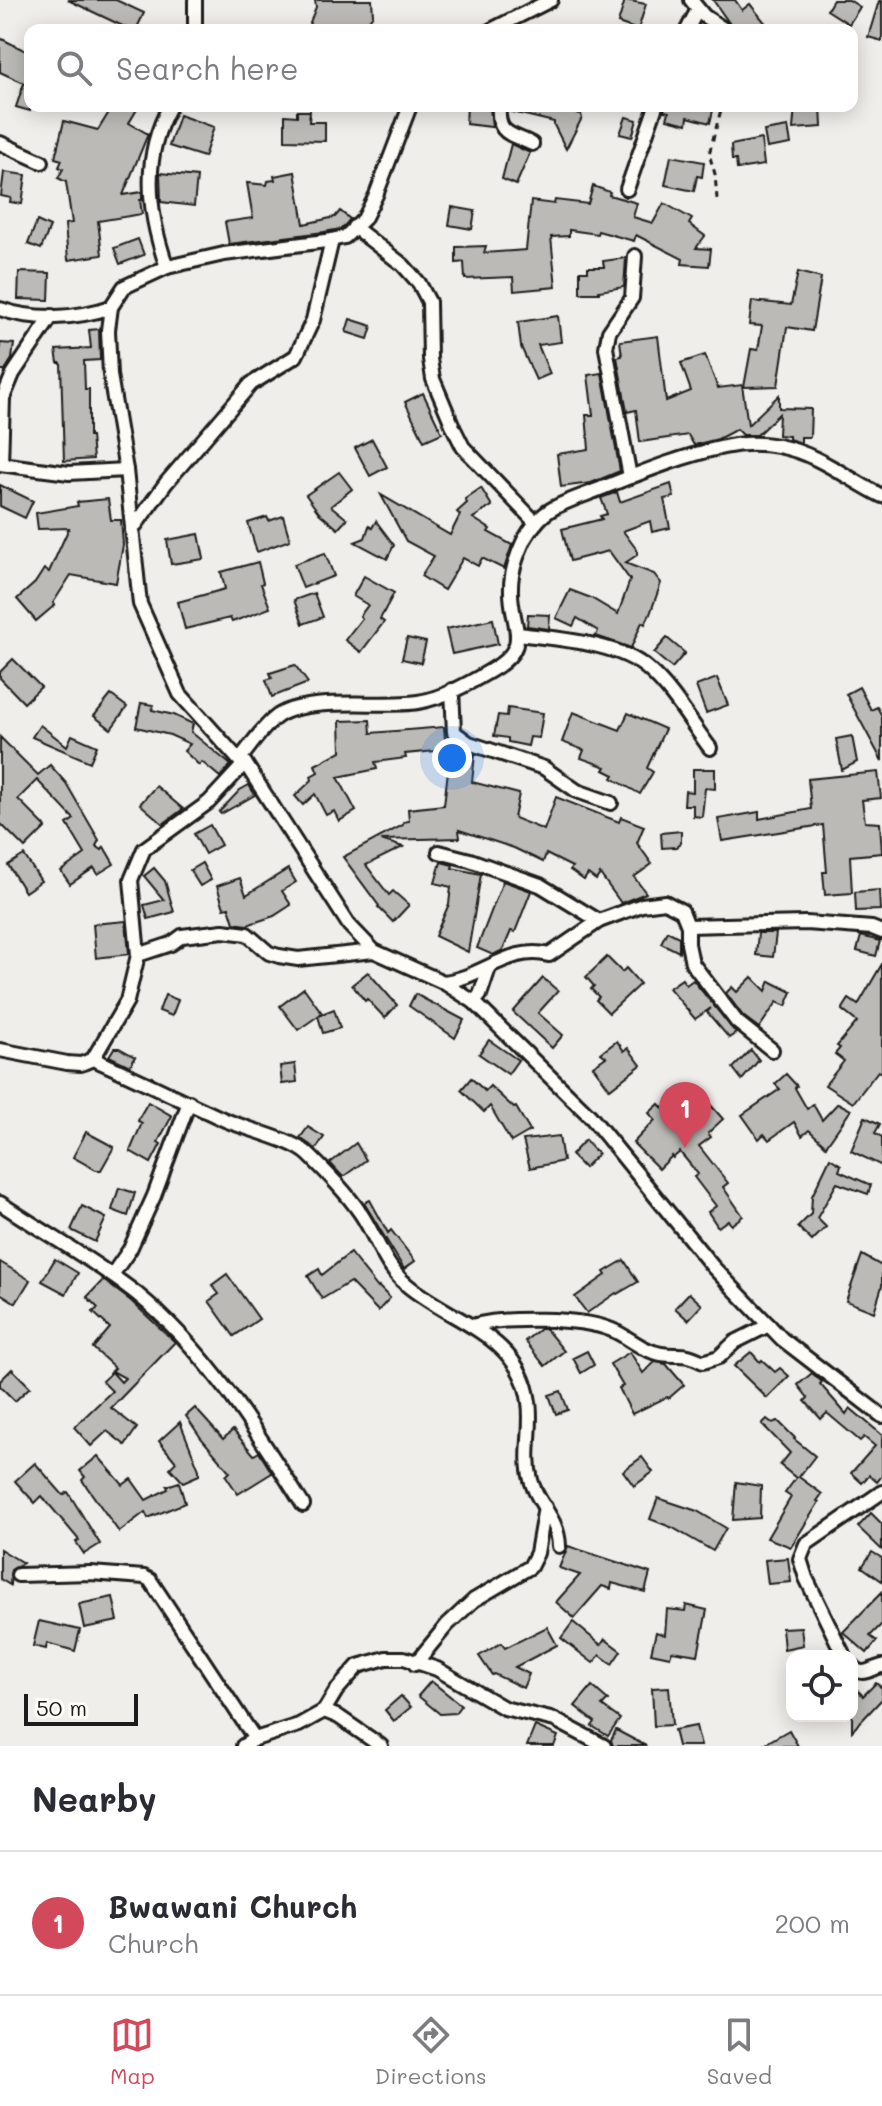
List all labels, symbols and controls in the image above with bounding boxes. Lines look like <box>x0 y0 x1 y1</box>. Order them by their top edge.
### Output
search box <box>24 24 858 112</box>
icon: search <box>52 46 96 90</box>
text: Search here <box>116 48 299 88</box>
your location <box>432 738 472 778</box>
pin: 1 <box>659 1082 711 1148</box>
map controls <box>786 1650 858 1722</box>
button: locate <box>786 1650 858 1722</box>
scale bar <box>24 1690 138 1726</box>
text: 50 m <box>36 1693 87 1722</box>
text: Nearby <box>32 1776 157 1821</box>
text: Bwawani Church <box>108 1886 357 1926</box>
text: 1 <box>52 1906 64 1940</box>
text: 200 m <box>774 1906 850 1940</box>
text: Church <box>108 1926 198 1960</box>
tab: Map <box>110 2013 155 2090</box>
tab: Directions <box>375 2013 487 2090</box>
tab: Saved <box>707 2013 772 2090</box>

